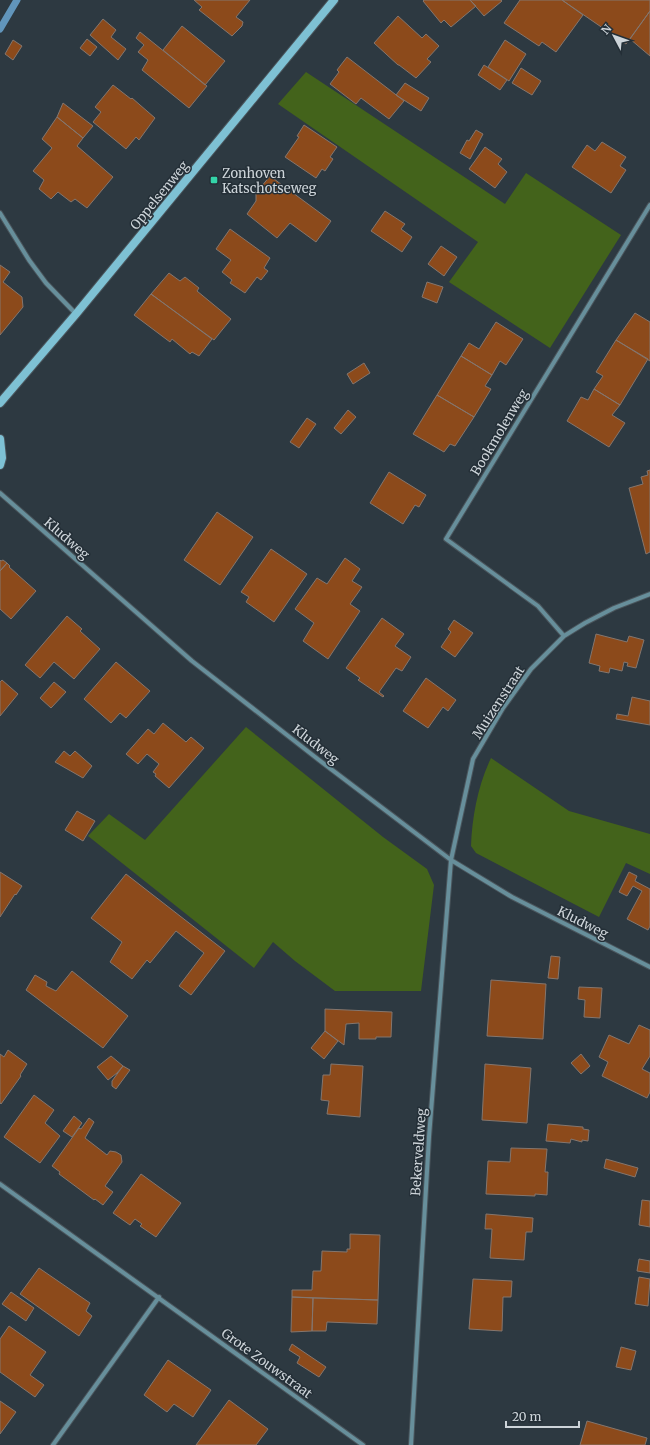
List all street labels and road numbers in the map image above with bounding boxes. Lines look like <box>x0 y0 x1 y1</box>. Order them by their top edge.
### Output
street label: Oppelsenweg <box>126 157 192 233</box>
street label: Bookmolenweg <box>467 386 532 479</box>
street label: Kludweg <box>40 514 93 563</box>
street label: Muizenstraat <box>469 663 528 742</box>
street label: Kludweg <box>289 721 343 768</box>
street label: Kludweg <box>554 902 611 943</box>
street label: Bekerveldweg <box>407 1107 430 1197</box>
street label: Grote Zouwstraat <box>218 1325 316 1402</box>

